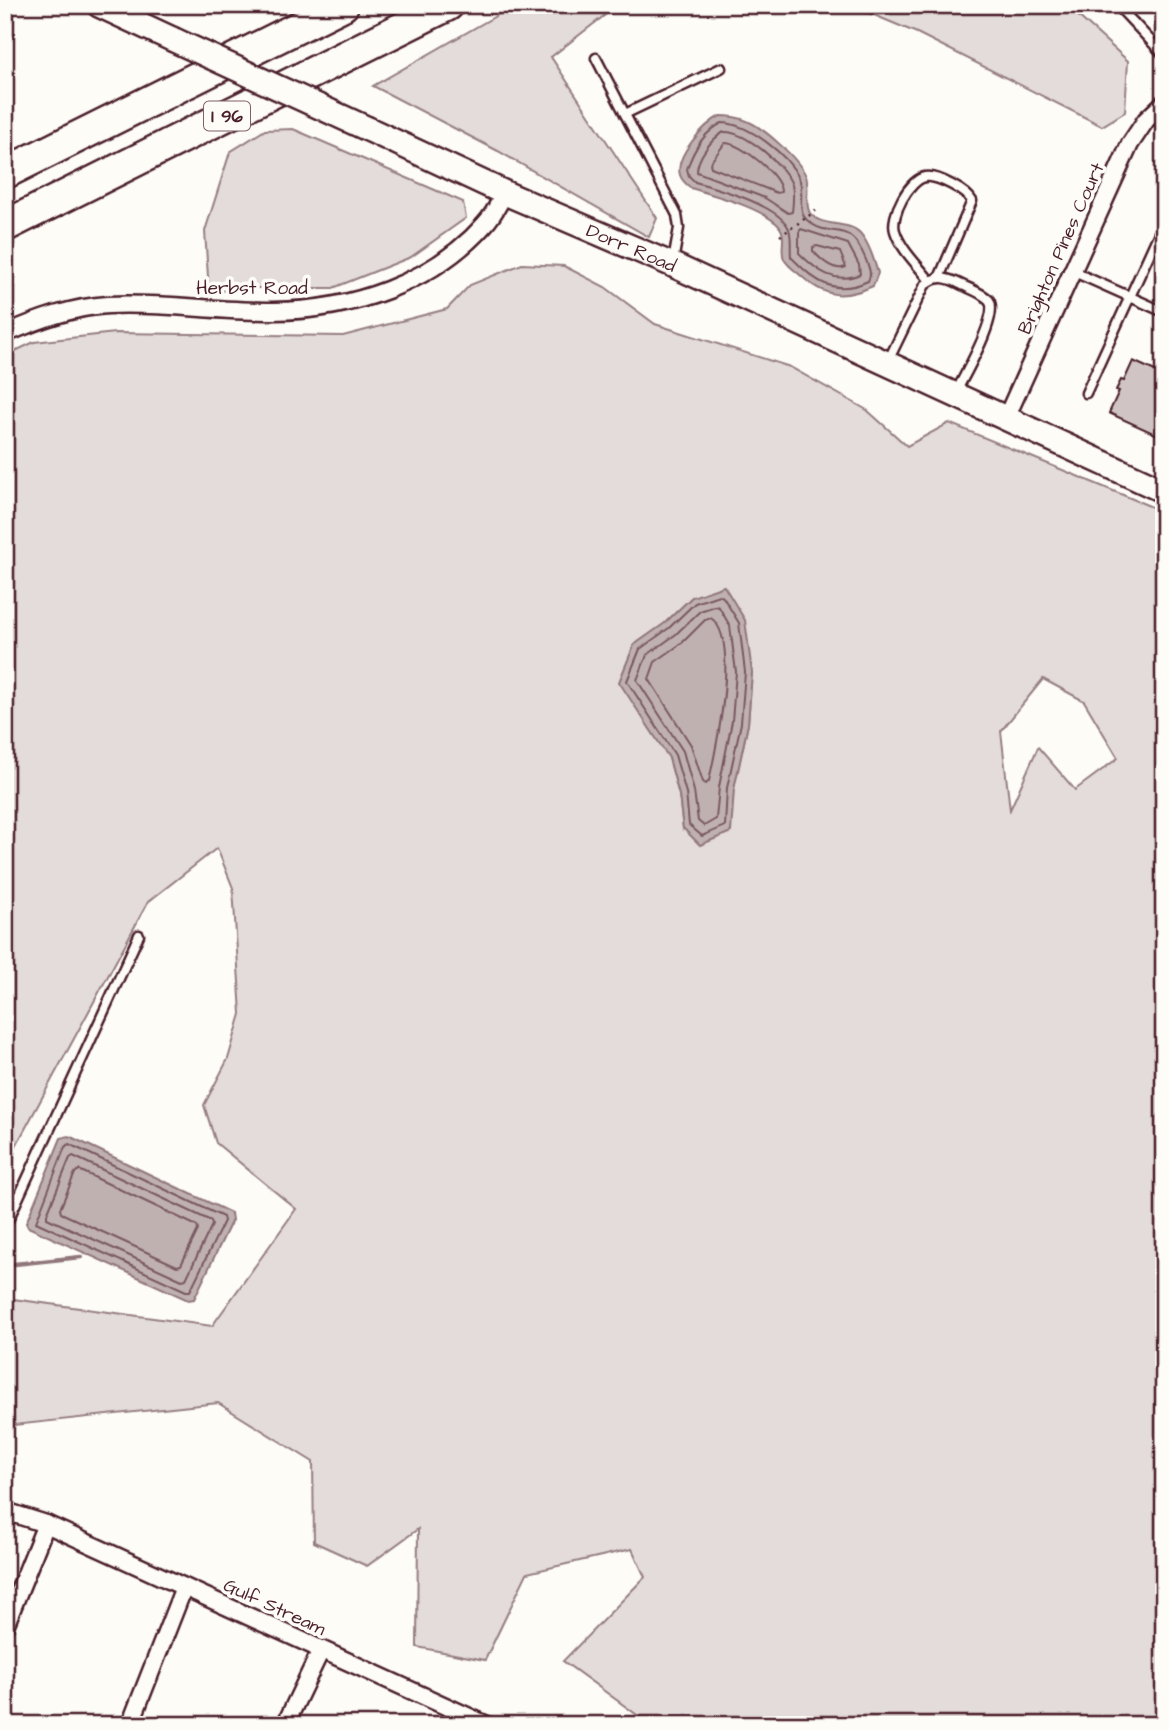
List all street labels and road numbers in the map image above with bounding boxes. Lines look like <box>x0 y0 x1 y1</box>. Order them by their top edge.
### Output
road number: I 96 <box>204 102 250 131</box>
street label: Brighton Pines Court <box>1011 158 1112 339</box>
street label: Dorr Road <box>582 217 680 280</box>
street label: Herbst Road <box>196 275 308 302</box>
street label: Gulf Stream <box>219 1572 330 1643</box>

